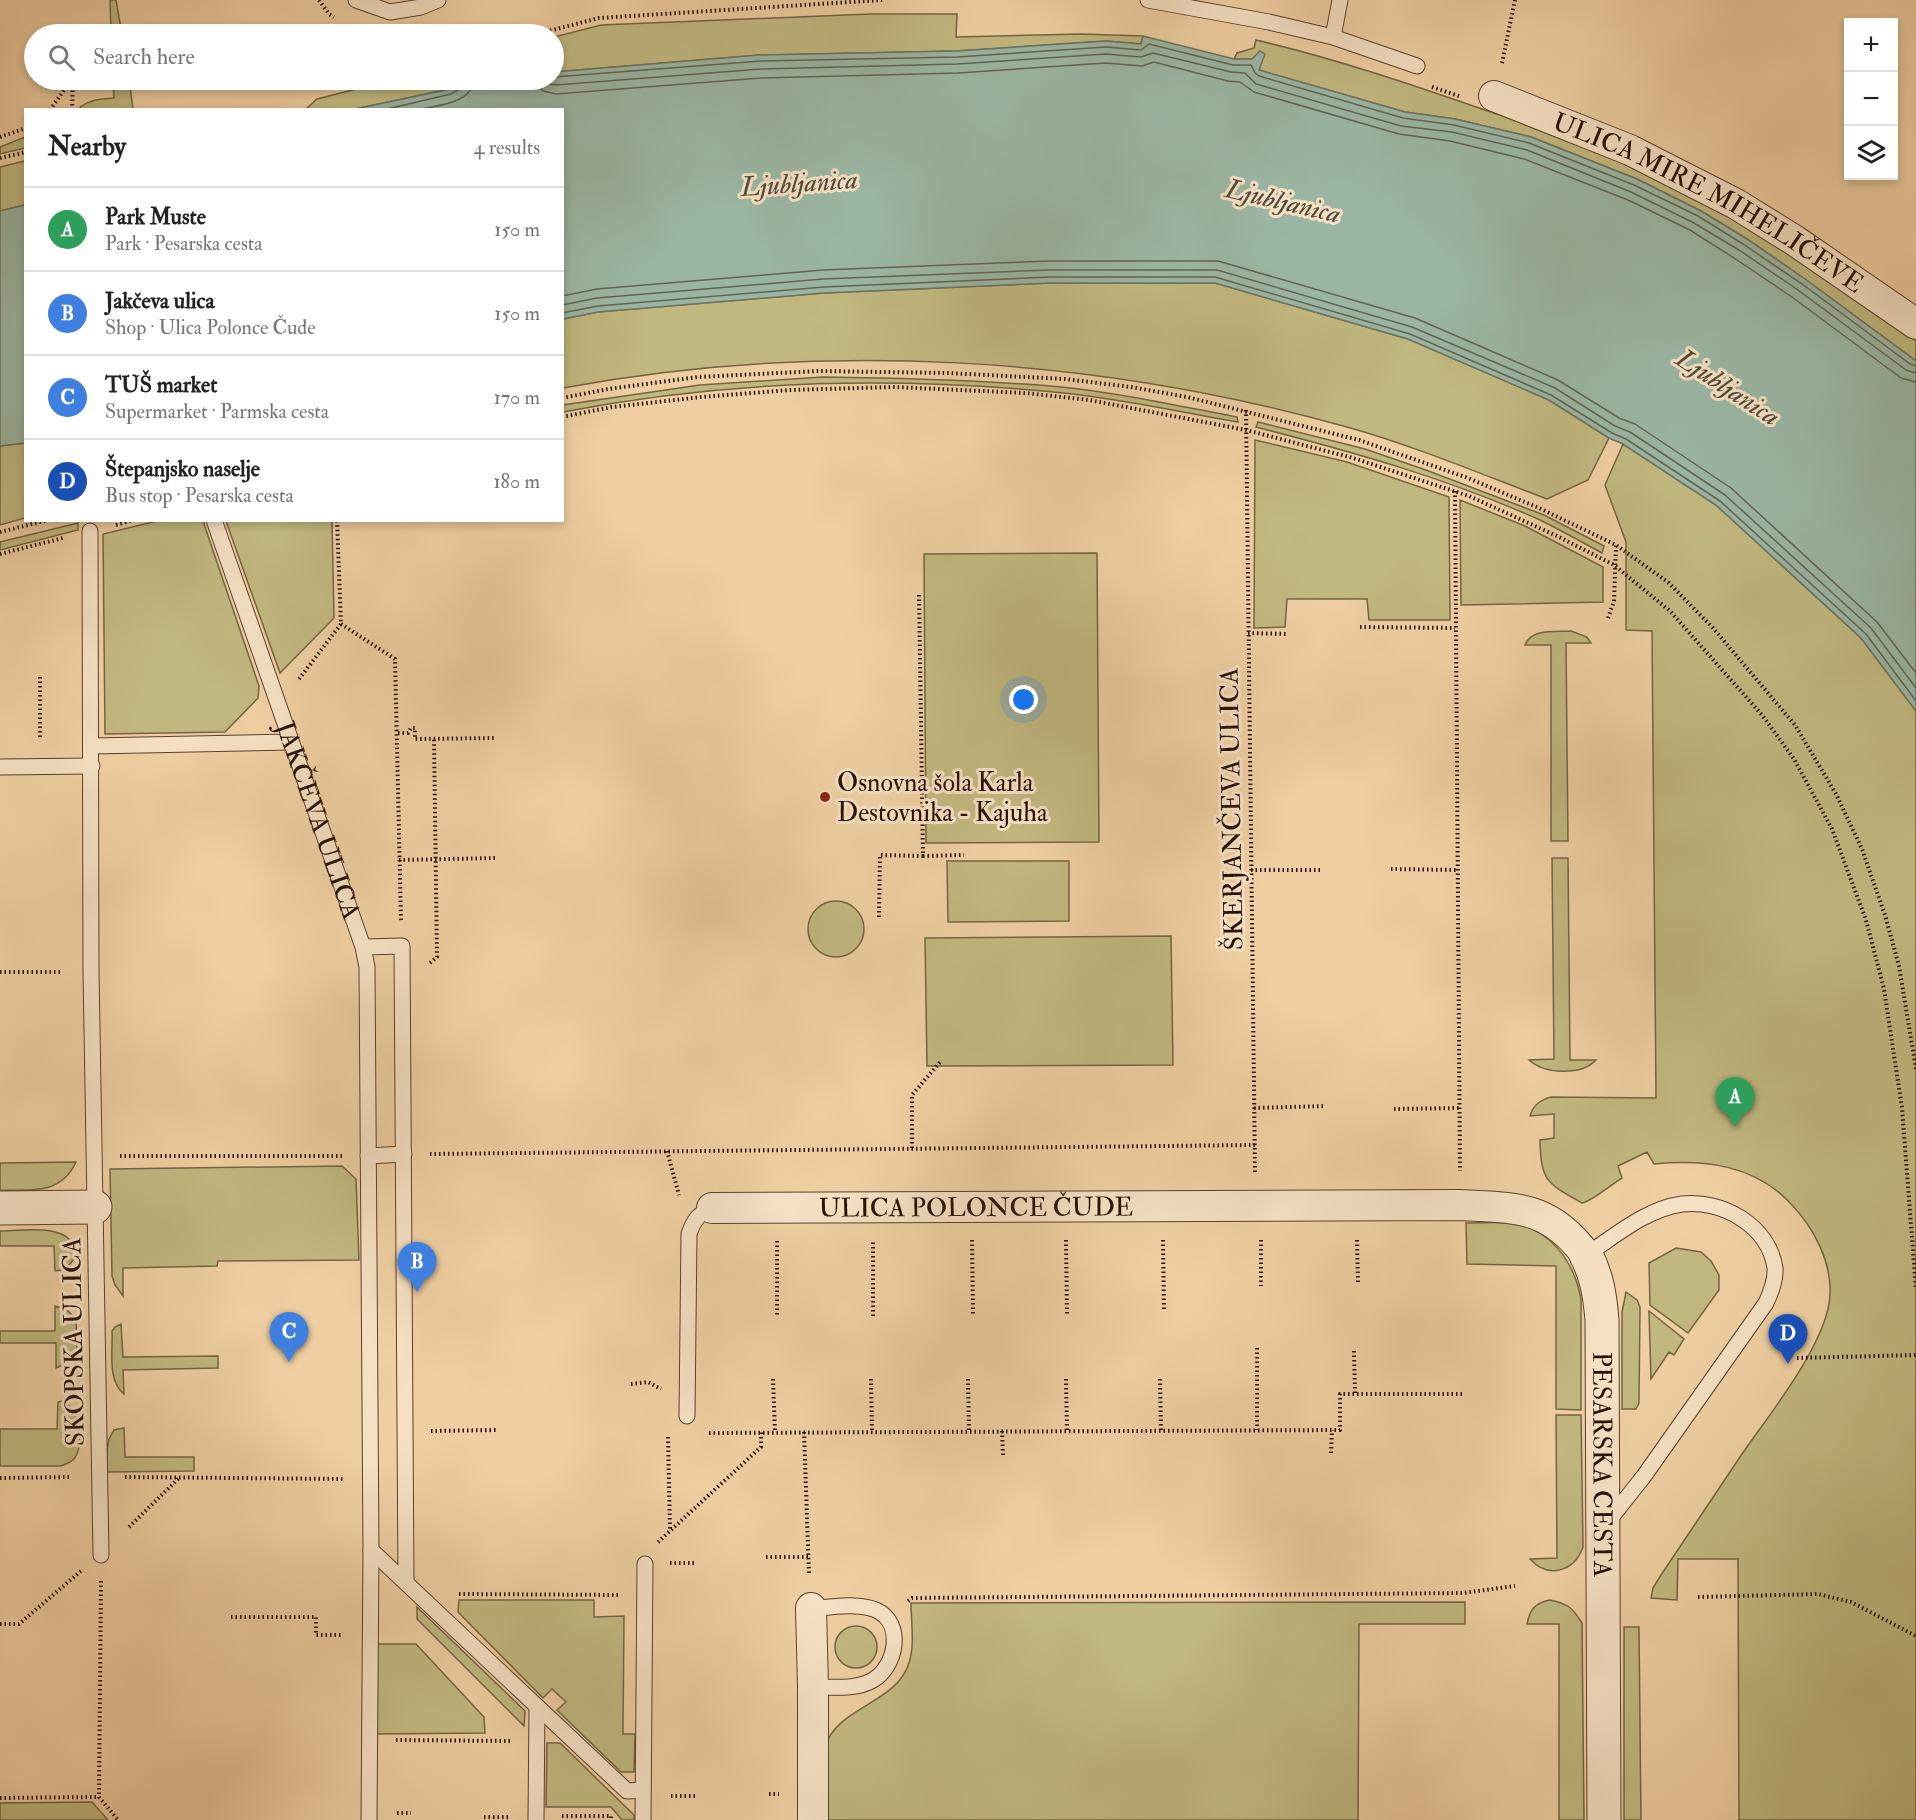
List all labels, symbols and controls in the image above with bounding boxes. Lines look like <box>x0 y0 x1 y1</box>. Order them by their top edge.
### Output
map controls <box>1844 18 1898 180</box>
button: + <box>1844 18 1898 72</box>
search box <box>24 24 564 90</box>
icon: search <box>45 41 78 74</box>
text: Search here <box>93 43 195 71</box>
button: − <box>1844 72 1898 126</box>
street label: ULICA MIRE MIHELIČEVE <box>1548 106 1870 300</box>
button: layers <box>1844 126 1898 180</box>
text: Nearby <box>48 131 126 163</box>
text: 4 results <box>474 135 540 160</box>
water label: Ljubljanica <box>738 163 859 204</box>
water label: Ljubljanica <box>1221 172 1344 231</box>
text: Park Muste <box>105 203 206 231</box>
text: A <box>61 217 74 242</box>
text: 150 m <box>494 217 540 242</box>
text: Park · Pesarska cesta <box>105 231 262 256</box>
text: Jakčeva ulica <box>105 287 214 315</box>
text: B <box>61 301 74 326</box>
text: 150 m <box>494 301 540 326</box>
text: Shop · Ulica Polonce Čude <box>105 315 316 340</box>
water label: Ljubljanica <box>1669 341 1786 433</box>
text: TUŠ market <box>105 371 217 399</box>
text: C <box>60 385 75 410</box>
text: 170 m <box>494 385 540 410</box>
text: Supermarket · Parmska cesta <box>105 399 329 424</box>
text: Štepanjsko naselje <box>105 455 260 483</box>
text: D <box>59 469 76 494</box>
text: 180 m <box>493 469 540 494</box>
text: Bus stop · Pesarska cesta <box>105 483 294 508</box>
street label: ŠKERJANČEVA ULICA <box>1211 667 1250 951</box>
your location <box>1009 685 1038 714</box>
street label: JAKČEVA ULICA <box>268 716 367 924</box>
place label: Osnovna šola Karla Destovnika - Kajuha <box>837 767 1048 829</box>
marker: Osnovna šola Karla Destovnika - Kajuha <box>818 790 832 804</box>
pin: A <box>1716 1078 1754 1127</box>
street label: ULICA POLONCE ČUDE <box>819 1189 1133 1225</box>
street label: SKOPSKA ULICA <box>56 1237 92 1447</box>
pin: B <box>398 1242 436 1292</box>
pin: C <box>270 1312 308 1362</box>
pin: D <box>1768 1314 1808 1364</box>
street label: PESARSKA CESTA <box>1585 1352 1618 1578</box>

